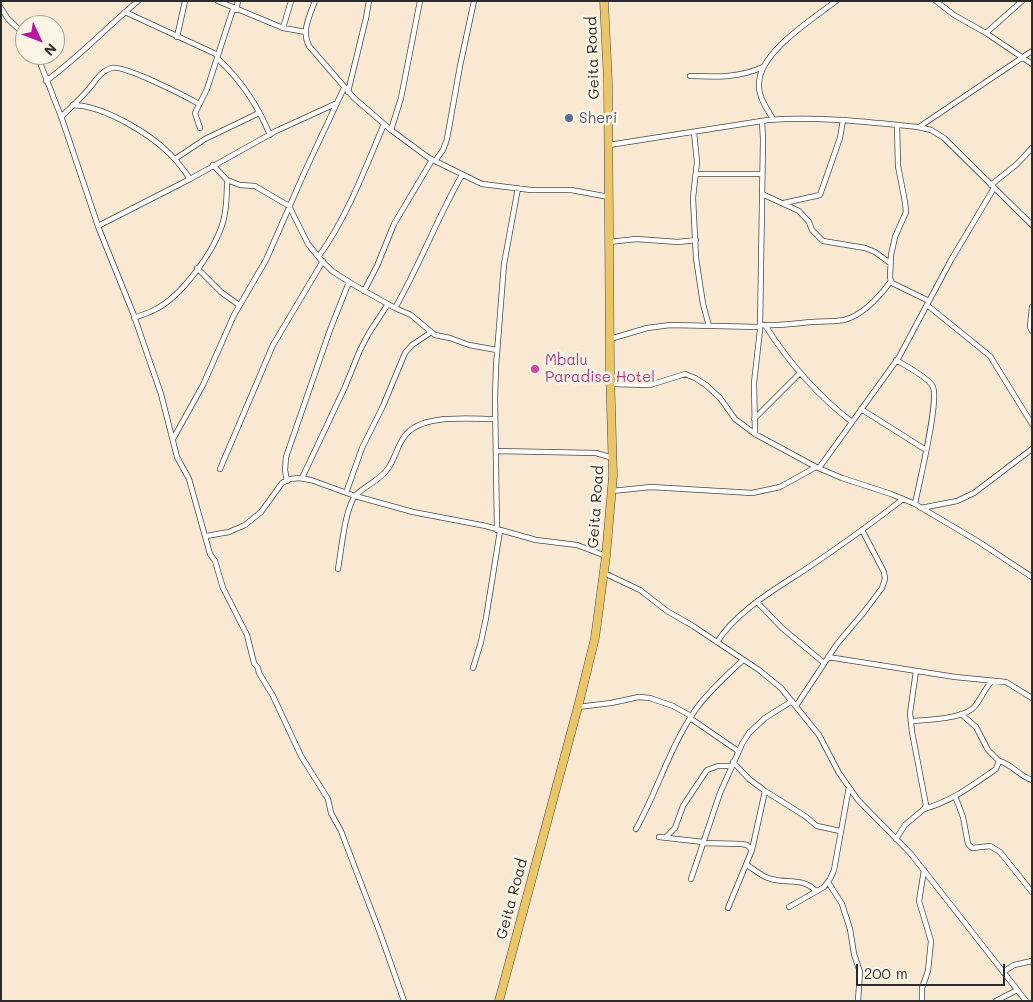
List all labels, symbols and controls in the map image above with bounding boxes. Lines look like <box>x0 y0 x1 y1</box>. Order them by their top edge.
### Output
north arrow <box>15 15 65 65</box>
street label: Geita Road <box>583 16 603 100</box>
text: N <box>40 40 61 60</box>
place label: Sheri <box>579 109 617 127</box>
marker: Sheri <box>563 112 575 124</box>
place label: Mbalu Paradise Hotel <box>545 351 655 386</box>
marker: Mbalu Paradise Hotel <box>529 363 541 375</box>
street label: Geita Road <box>584 465 608 549</box>
street label: Geita Road <box>493 857 531 941</box>
scale bar <box>858 954 1007 986</box>
text: 200 m <box>864 963 908 983</box>

